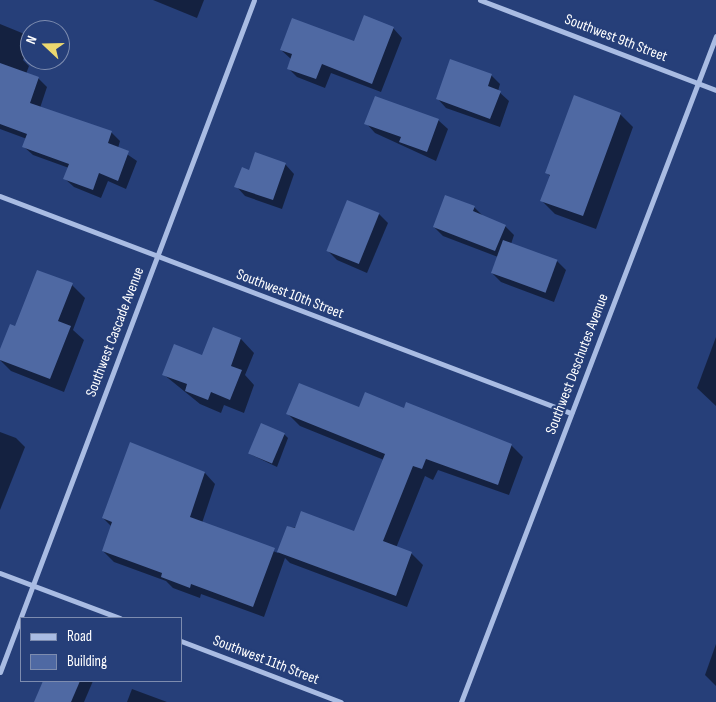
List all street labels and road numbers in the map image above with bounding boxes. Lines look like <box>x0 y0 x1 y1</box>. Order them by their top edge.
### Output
street label: Southwest 9th Street <box>562 10 670 66</box>
street label: Southwest Cascade Avenue <box>82 264 148 400</box>
street label: Southwest 10th Street <box>234 265 346 323</box>
street label: Southwest Deschutes Avenue <box>542 291 612 437</box>
street label: Southwest 11th Street <box>210 632 322 688</box>

